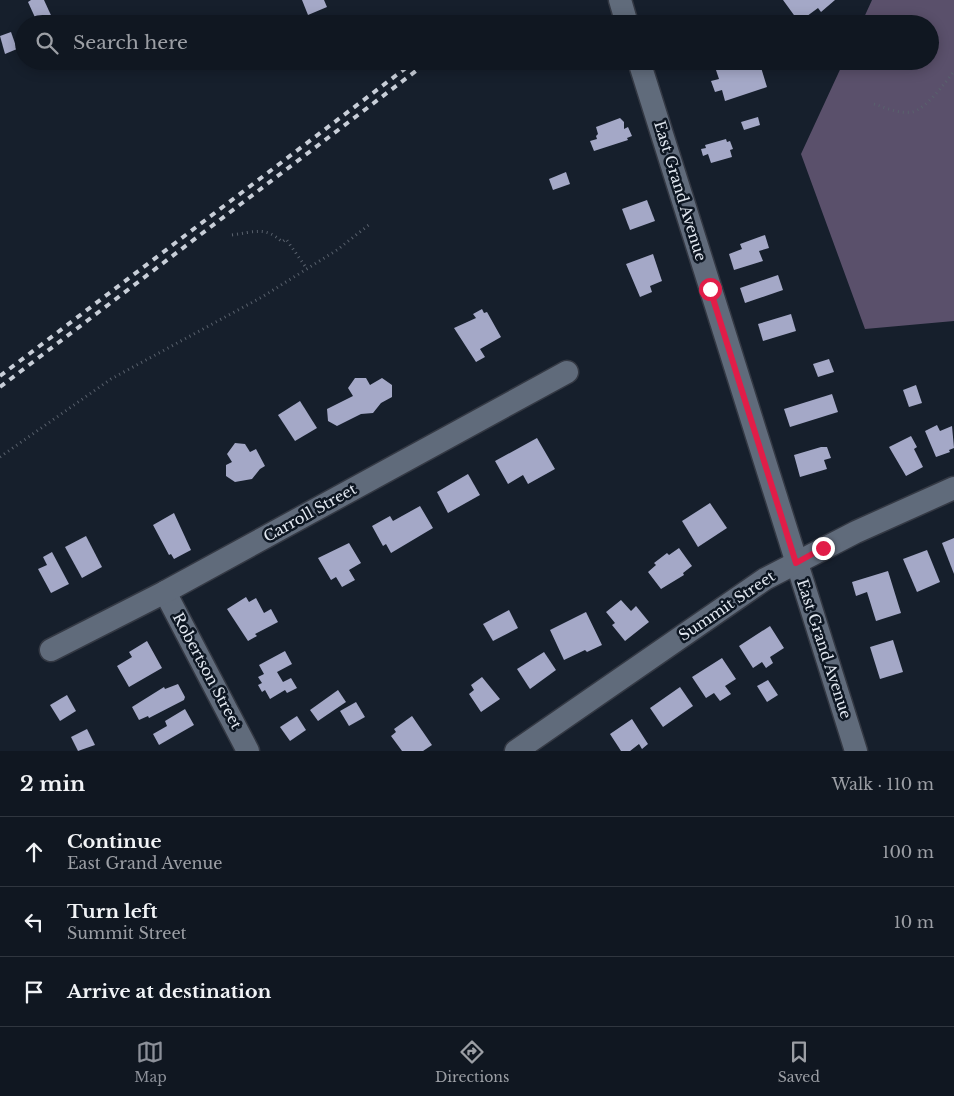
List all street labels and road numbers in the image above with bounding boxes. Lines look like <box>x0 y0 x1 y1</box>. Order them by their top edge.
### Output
street label: East Grand Avenue <box>650 118 711 263</box>
street label: Carroll Street <box>260 479 360 546</box>
street label: Summit Street <box>675 566 779 645</box>
street label: East Grand Avenue <box>793 577 856 721</box>
street label: Robertson Street <box>169 609 246 733</box>

